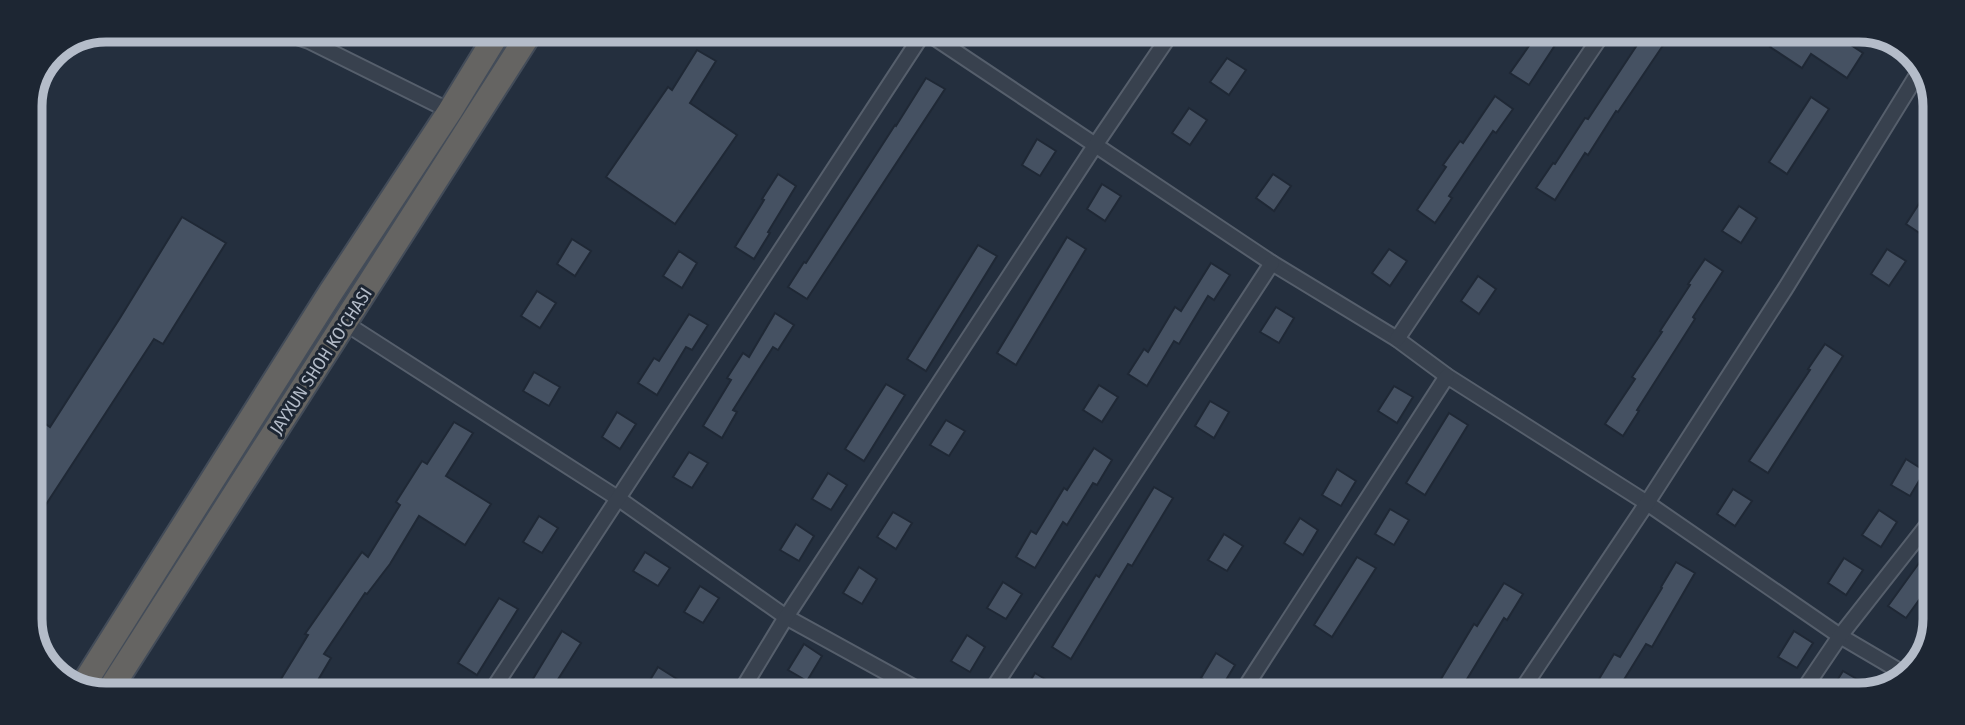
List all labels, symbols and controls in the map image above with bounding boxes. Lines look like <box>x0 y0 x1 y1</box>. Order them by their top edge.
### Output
street label: JAYXUN SHOH KO'CHASI <box>265 284 377 438</box>

